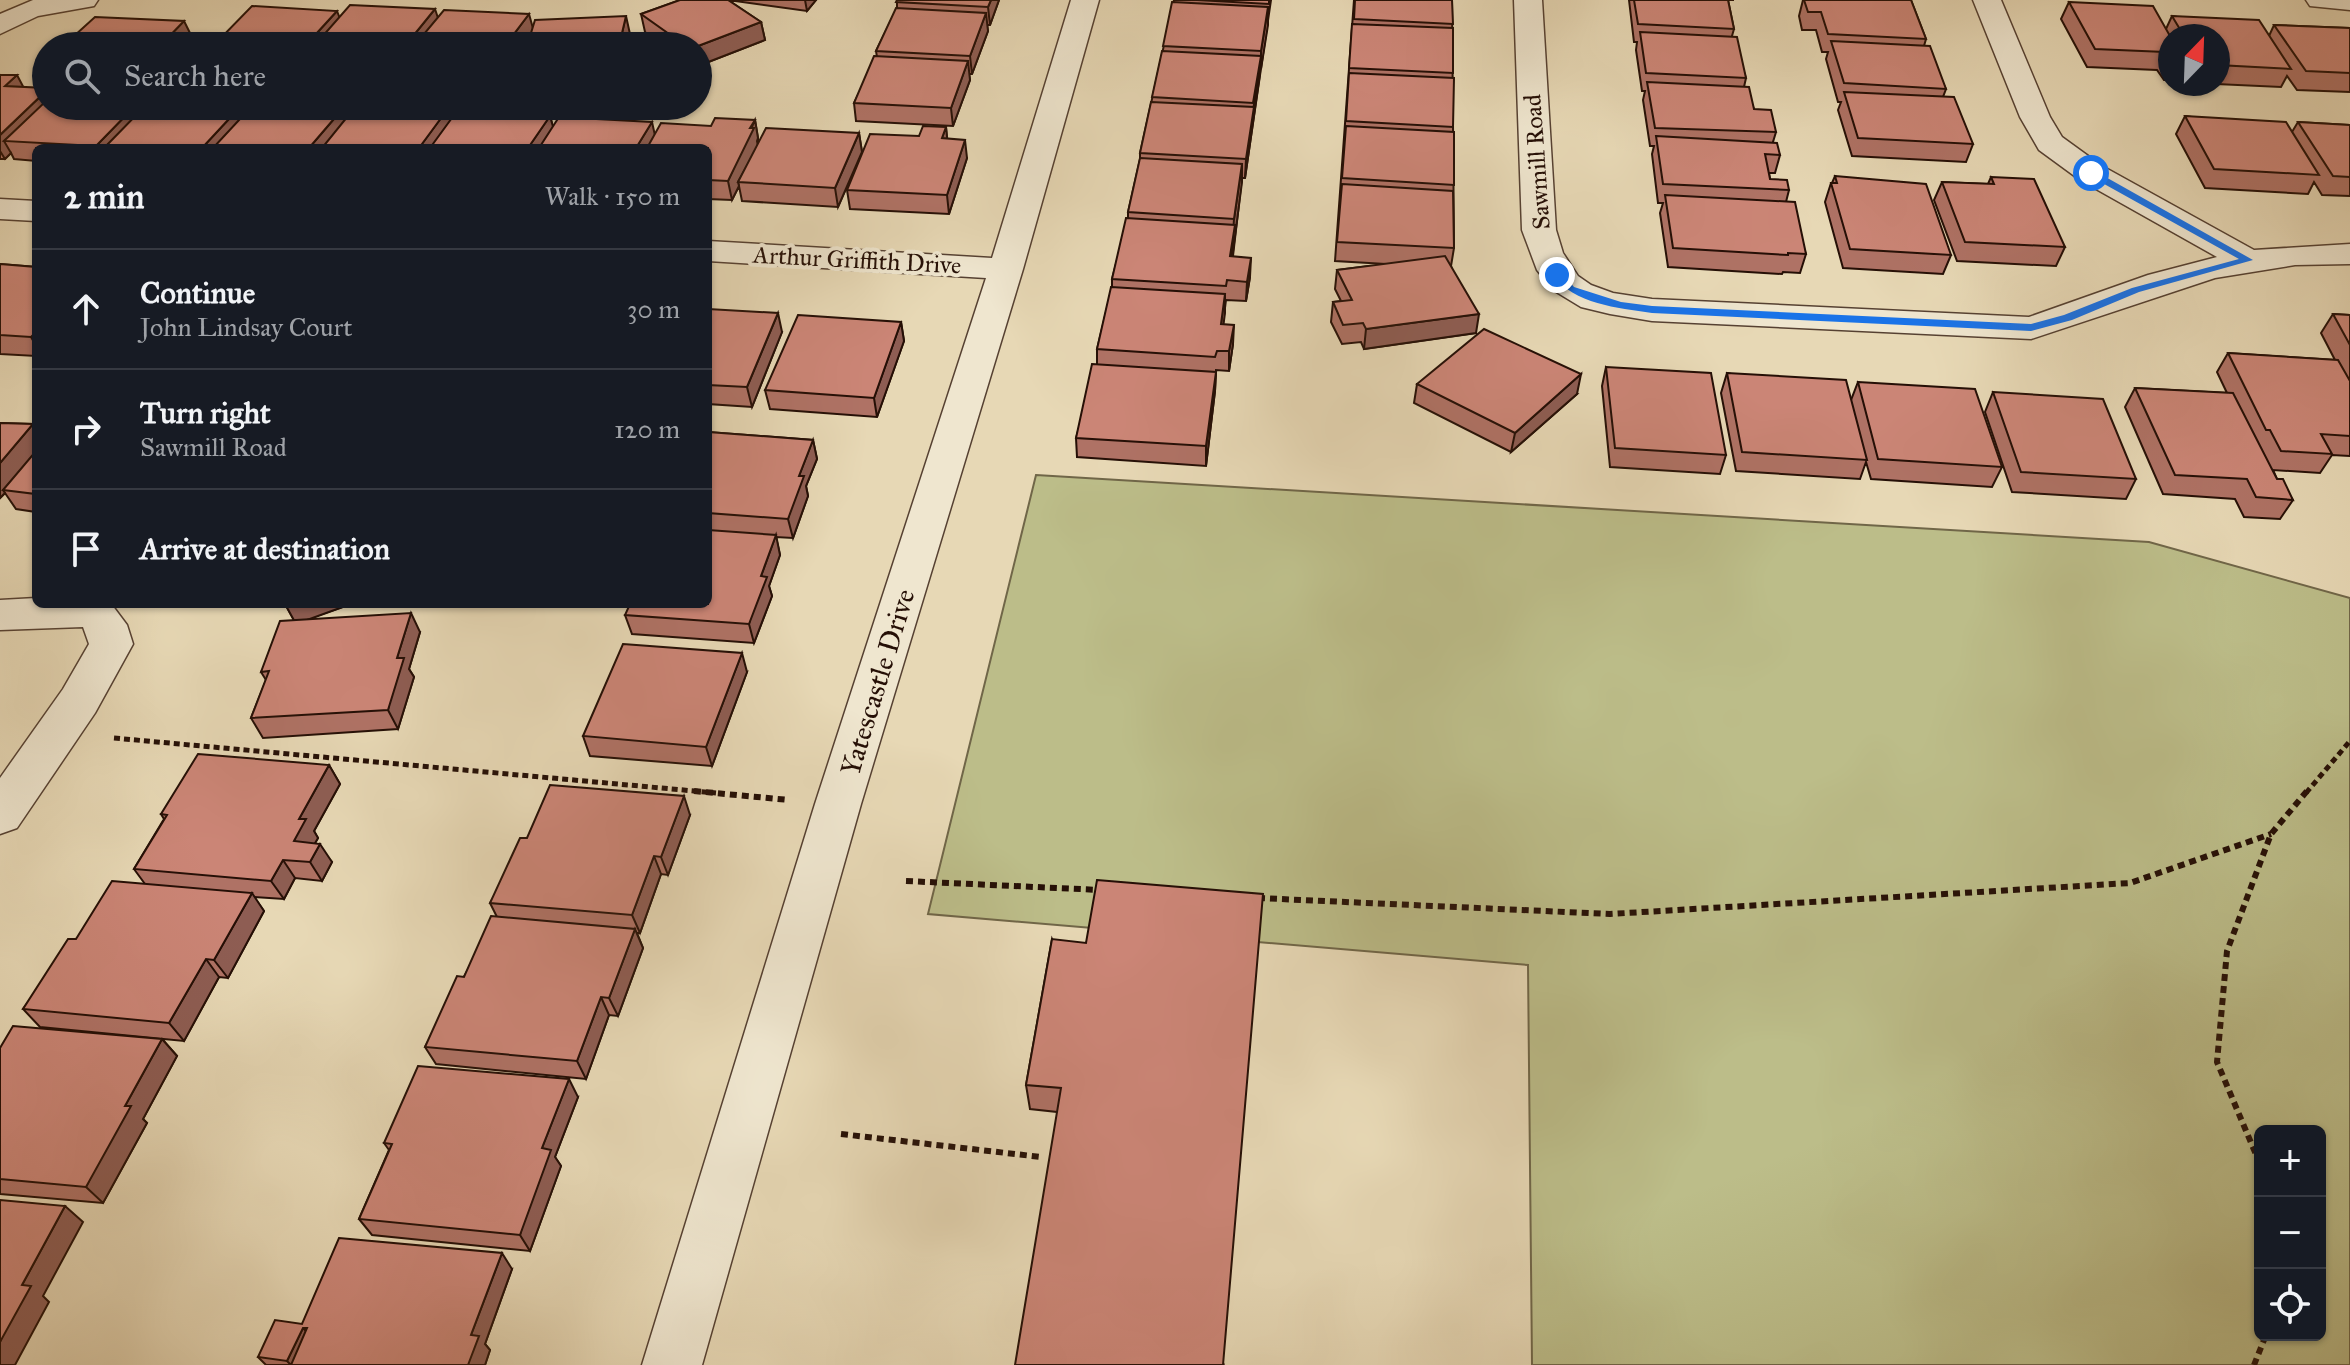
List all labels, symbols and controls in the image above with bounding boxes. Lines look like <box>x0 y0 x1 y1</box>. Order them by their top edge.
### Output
north arrow <box>2158 24 2230 96</box>
search box <box>32 32 712 120</box>
icon: search <box>60 54 104 98</box>
text: Search here <box>124 58 266 94</box>
street label: Sawmill Road <box>1517 93 1557 231</box>
route start <box>2073 155 2109 191</box>
text: 2 min <box>64 176 144 217</box>
text: Walk · 150 m <box>545 180 680 212</box>
street label: Arthur Griffith Drive <box>751 240 962 280</box>
route end <box>1539 257 1575 293</box>
text: Continue <box>140 275 255 311</box>
icon: ahead <box>64 287 108 331</box>
text: 30 m <box>627 293 680 325</box>
text: John Lindsay Court <box>140 311 352 343</box>
text: Turn right <box>140 395 271 431</box>
icon: right <box>64 407 108 451</box>
text: 120 m <box>614 413 680 445</box>
text: Sawmill Road <box>140 431 287 463</box>
icon: arrive <box>64 527 108 571</box>
text: Arrive at destination <box>140 531 390 567</box>
street label: Yatescastle Drive <box>832 585 922 780</box>
map controls <box>2254 1125 2326 1341</box>
button: + <box>2254 1125 2326 1197</box>
button: − <box>2254 1197 2326 1269</box>
button: locate <box>2254 1269 2326 1341</box>

